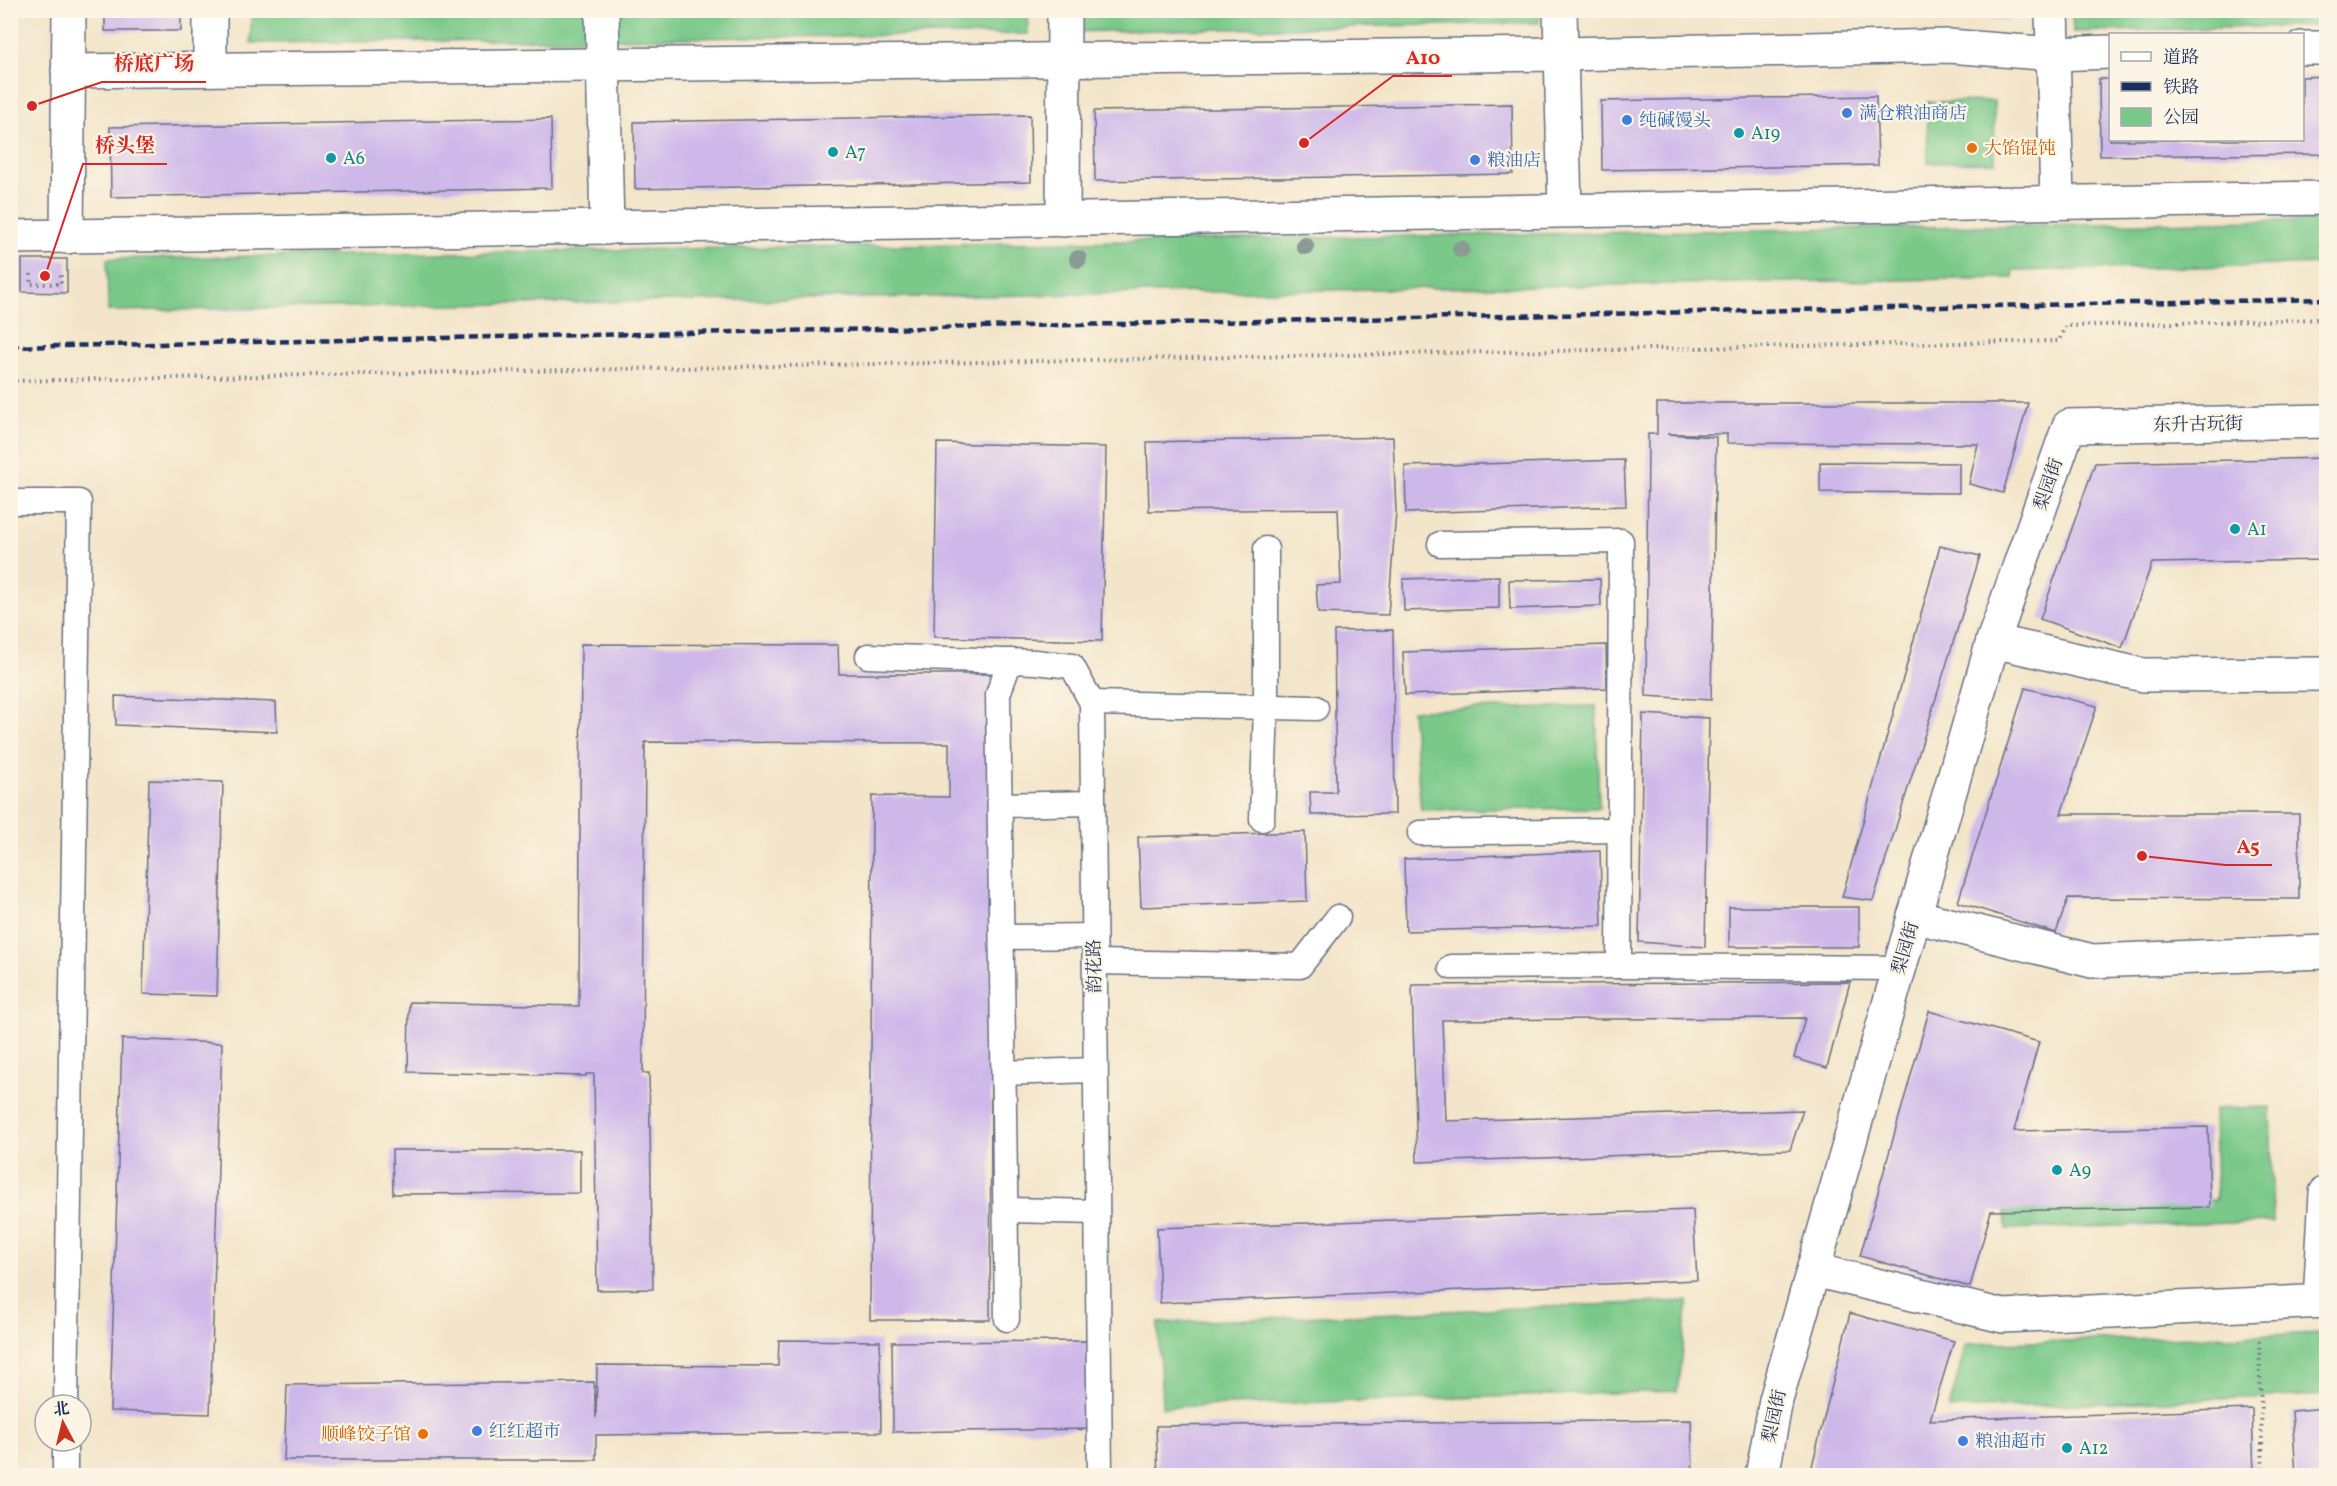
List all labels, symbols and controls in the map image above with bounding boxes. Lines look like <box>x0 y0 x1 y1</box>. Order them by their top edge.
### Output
legend <box>2109 33 2304 141</box>
callout: A10 <box>1393 38 1452 76</box>
callout: 桥底广场 <box>102 44 206 82</box>
text: A10 <box>1406 45 1440 73</box>
text: 道路 <box>2163 46 2199 71</box>
text: 桥底广场 <box>114 51 194 79</box>
text: 铁路 <box>2163 76 2199 101</box>
place label: 满仓粮油商店 <box>1859 102 1967 127</box>
marker: 满仓粮油商店 <box>1840 106 1854 120</box>
text: 公园 <box>2163 106 2199 131</box>
place label: 纯碱馒头 <box>1639 109 1711 134</box>
marker: 纯碱馒头 <box>1620 113 1634 127</box>
place label: A19 <box>1751 122 1780 147</box>
callout: 桥头堡 <box>83 126 167 164</box>
marker: A19 <box>1732 126 1746 140</box>
text: 桥头堡 <box>95 133 155 161</box>
place label: 大馅馄饨 <box>1984 137 2056 162</box>
place label: A7 <box>845 141 866 166</box>
marker: 大馅馄饨 <box>1965 141 1979 155</box>
marker: A7 <box>826 145 840 159</box>
place label: A6 <box>343 147 365 172</box>
place label: 粮油店 <box>1487 149 1541 174</box>
marker: A6 <box>324 151 338 165</box>
marker: 粮油店 <box>1468 153 1482 167</box>
street label: 东升古玩街 <box>2153 412 2243 439</box>
street label: 梨园街 <box>2029 455 2070 514</box>
place label: A1 <box>2247 518 2267 543</box>
marker: A1 <box>2228 522 2242 536</box>
callout: A5 <box>2225 827 2272 865</box>
text: A5 <box>2236 834 2260 862</box>
street label: 梨园街 <box>1887 919 1926 978</box>
street label: 韵花路 <box>1083 939 1108 993</box>
place label: A9 <box>2069 1159 2091 1184</box>
marker: A9 <box>2050 1163 2064 1177</box>
street label: 梨园街 <box>1758 1387 1793 1445</box>
north arrow <box>33 1393 93 1453</box>
text: 北 <box>52 1398 71 1422</box>
place label: 红红超市 <box>489 1420 561 1445</box>
place label: 顺峰饺子馆 <box>321 1423 411 1448</box>
marker: 红红超市 <box>470 1424 484 1438</box>
marker: 顺峰饺子馆 <box>416 1427 430 1441</box>
place label: 粮油超市 <box>1975 1430 2047 1455</box>
marker: 粮油超市 <box>1956 1434 1970 1448</box>
place label: A12 <box>2079 1437 2108 1462</box>
marker: A12 <box>2060 1441 2074 1455</box>

